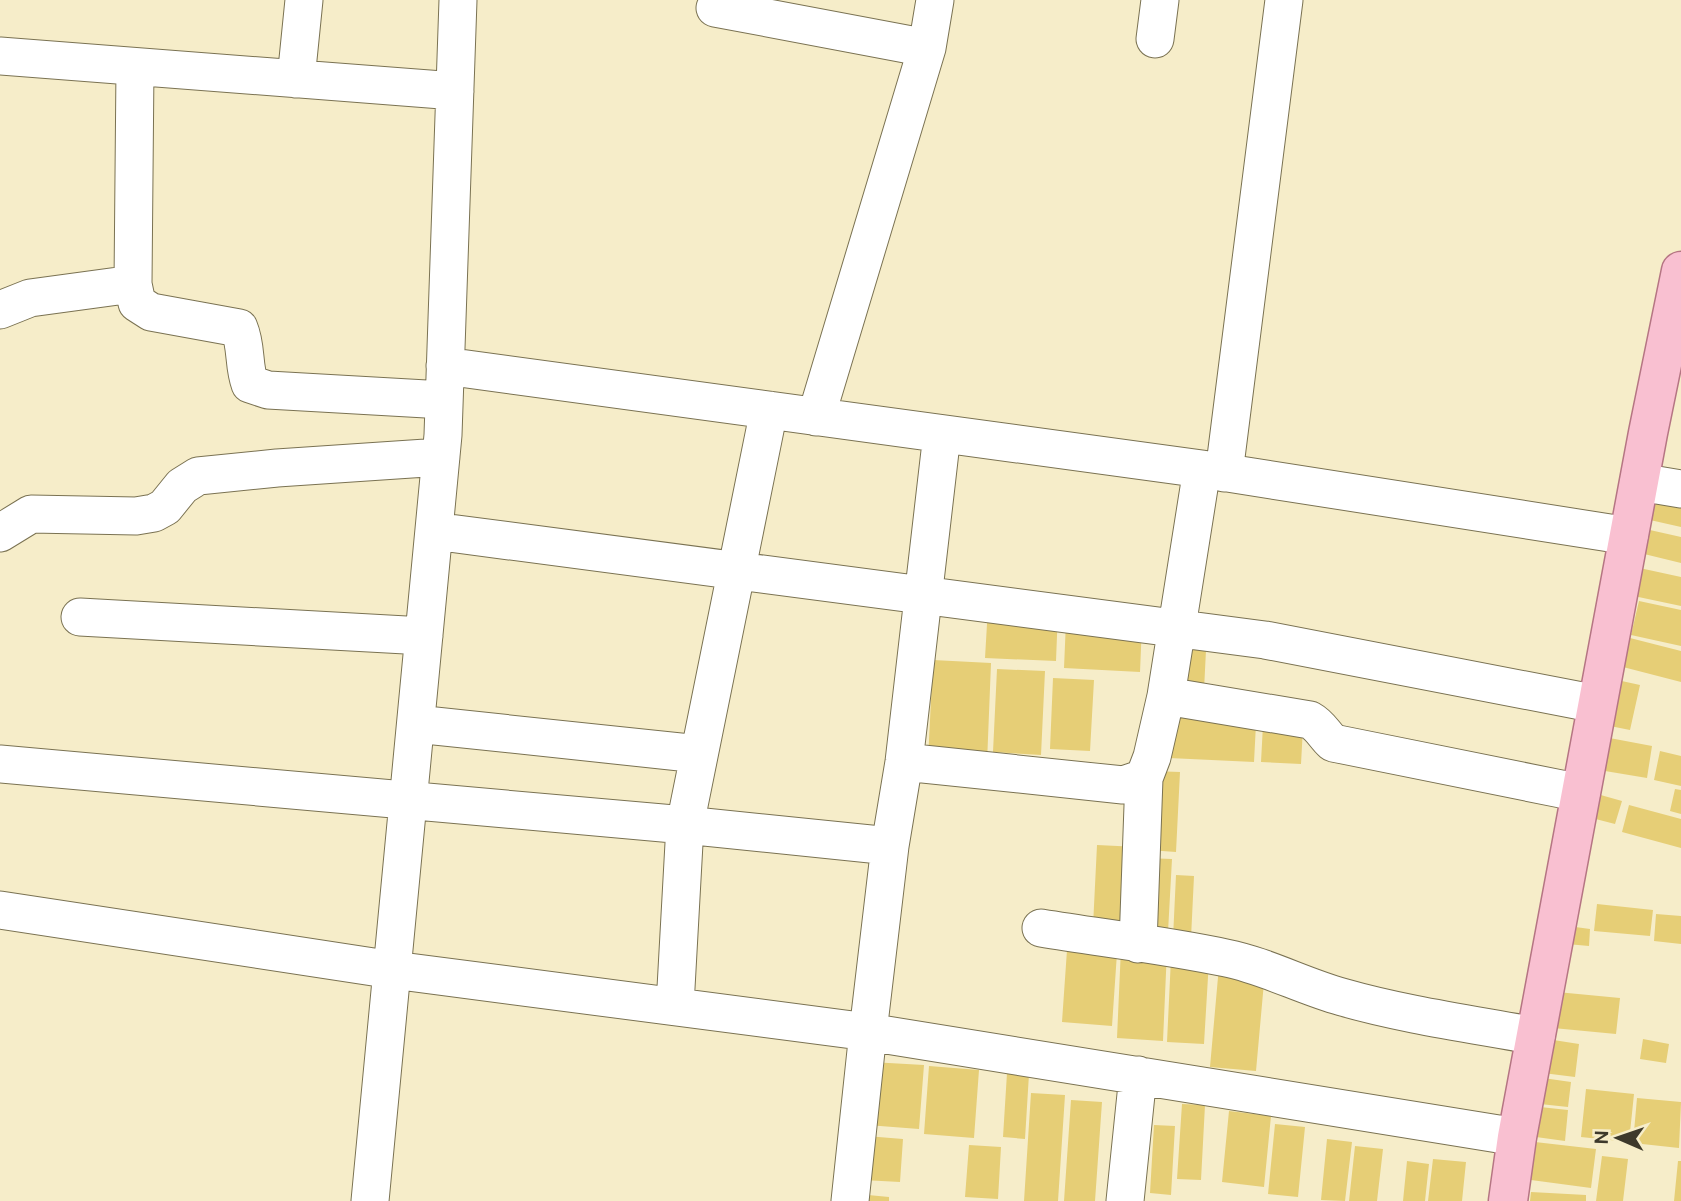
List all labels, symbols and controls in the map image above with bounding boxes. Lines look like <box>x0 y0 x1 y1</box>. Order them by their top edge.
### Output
north arrow <box>1583 1103 1653 1173</box>
text: N <box>1589 1130 1614 1145</box>

